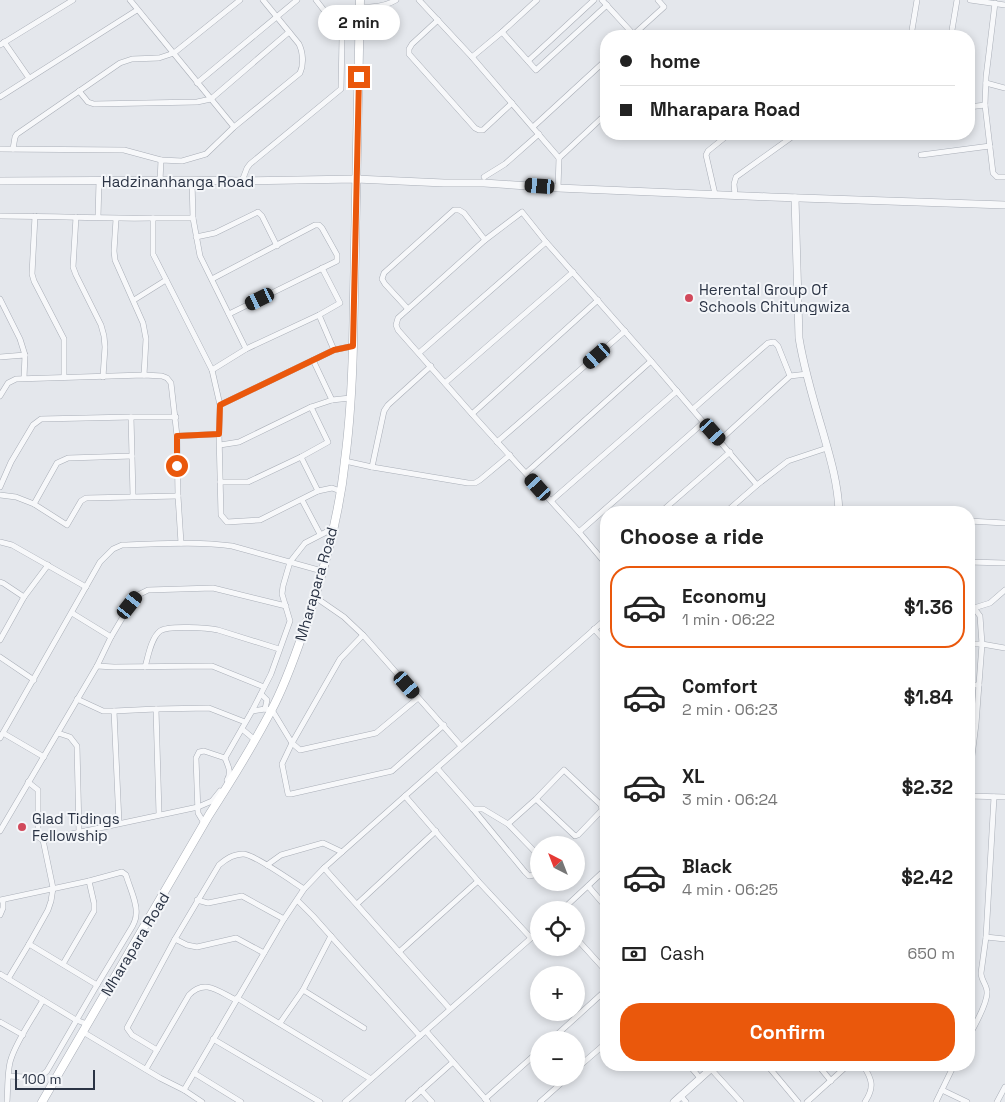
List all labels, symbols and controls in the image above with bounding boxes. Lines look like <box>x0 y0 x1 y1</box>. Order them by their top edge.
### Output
callout: 2 min <box>318 5 400 40</box>
text: 2 min <box>338 12 380 33</box>
text: home <box>650 49 701 74</box>
route end <box>348 66 370 88</box>
text: Mharapara Road <box>650 97 800 122</box>
street label: Hadzinanhanga Road <box>102 172 254 191</box>
car <box>524 177 555 195</box>
place label: Herental Group Of Schools Chitungwiza <box>699 280 850 316</box>
car <box>243 286 276 312</box>
marker: Herental Group Of Schools Chitungwiza <box>683 292 695 304</box>
car <box>580 340 613 372</box>
car <box>697 416 728 448</box>
route start <box>166 455 188 477</box>
car <box>522 471 553 503</box>
text: Choose a ride <box>620 522 764 550</box>
street label: Mharapara Road <box>291 525 341 643</box>
text: Economy <box>682 584 766 609</box>
icon: car <box>622 585 667 630</box>
car <box>114 589 145 621</box>
text: $1.36 <box>904 595 953 620</box>
text: 1 min · 06:22 <box>682 609 775 630</box>
car <box>391 669 422 701</box>
text: Comfort <box>682 674 758 699</box>
icon: car <box>622 675 667 720</box>
text: $1.84 <box>904 685 953 710</box>
text: 2 min · 06:23 <box>682 699 778 720</box>
text: XL <box>682 764 705 789</box>
icon: car <box>622 765 667 810</box>
text: $2.32 <box>902 775 953 800</box>
text: 3 min · 06:24 <box>682 789 778 810</box>
place label: Glad Tidings Fellowship <box>32 809 120 845</box>
marker: Glad Tidings Fellowship <box>16 821 28 833</box>
north arrow <box>530 836 585 891</box>
map controls <box>530 836 585 1086</box>
text: Black <box>682 854 732 879</box>
icon: car <box>622 855 667 900</box>
text: $2.42 <box>901 865 953 890</box>
text: 4 min · 06:25 <box>682 879 778 900</box>
street label: Mharapara Road <box>97 889 173 999</box>
button: locate <box>530 901 585 956</box>
icon: cash <box>620 940 648 968</box>
text: Cash <box>660 941 705 966</box>
text: 650 m <box>907 943 955 964</box>
button: + <box>530 966 585 1021</box>
button: Confirm <box>620 1003 955 1061</box>
button: − <box>530 1031 585 1086</box>
scale bar <box>15 1067 95 1090</box>
text: 100 m <box>22 1070 61 1088</box>

